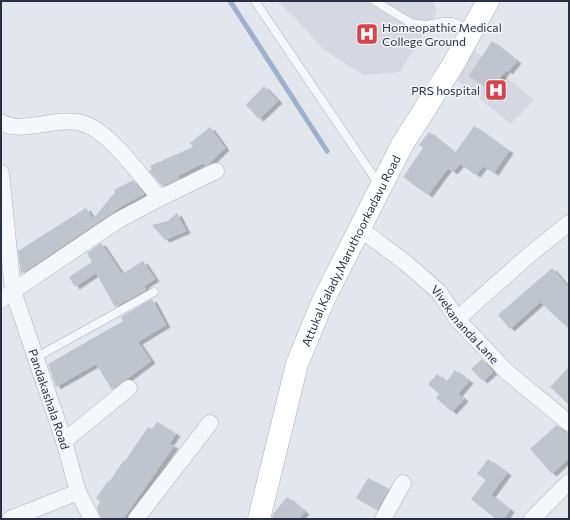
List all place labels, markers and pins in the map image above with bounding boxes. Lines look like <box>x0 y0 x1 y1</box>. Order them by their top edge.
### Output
place label: Homeopathic Medical College Ground <box>382 20 502 48</box>
hospital icon: Homeopathic Medical College Ground <box>354 21 380 47</box>
hospital icon: PRS hospital <box>483 77 509 103</box>
place label: PRS hospital <box>411 83 480 97</box>

